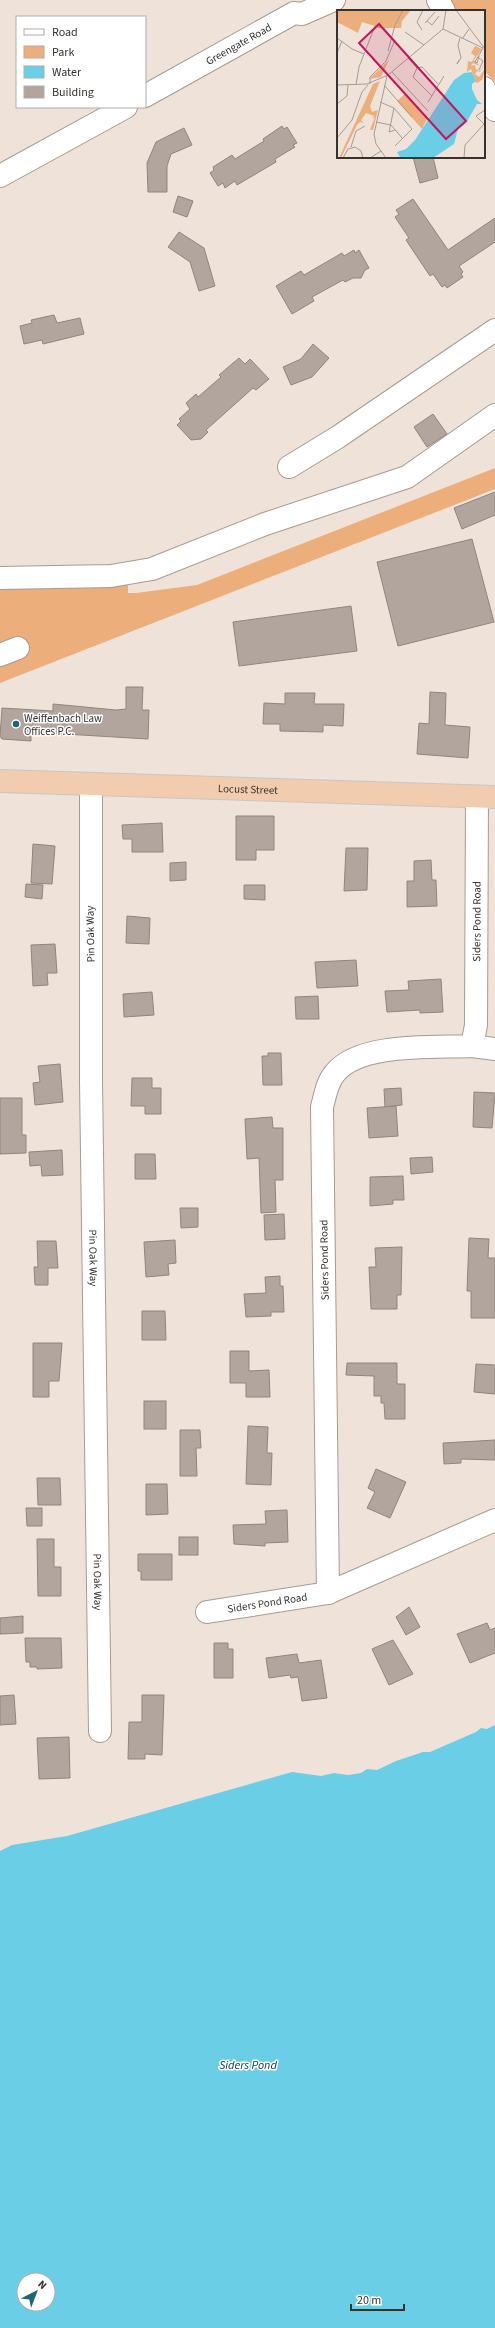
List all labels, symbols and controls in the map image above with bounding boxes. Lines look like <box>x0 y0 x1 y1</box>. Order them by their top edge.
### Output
inset map <box>337 10 485 158</box>
legend <box>16 16 146 108</box>
street label: Greengate Road <box>203 20 274 69</box>
text: Road <box>52 24 78 41</box>
text: Park <box>52 44 74 61</box>
text: Water <box>52 64 82 81</box>
text: Building <box>52 84 94 101</box>
place label: Weiffenbach Law Offices P.C. <box>24 711 102 739</box>
marker: Weiffenbach Law Offices P.C. <box>11 719 21 729</box>
street label: Locust Street <box>218 781 278 798</box>
street label: Siders Pond Road <box>469 881 485 962</box>
street label: Pin Oak Way <box>83 905 98 963</box>
street label: Siders Pond Road <box>316 1220 333 1300</box>
street label: Pin Oak Way <box>85 1229 101 1287</box>
street label: Pin Oak Way <box>90 1553 105 1610</box>
street label: Siders Pond Road <box>226 1589 308 1617</box>
water label: Siders Pond <box>219 2057 277 2074</box>
north arrow <box>16 2272 56 2312</box>
text: N <box>35 2277 50 2293</box>
scale bar <box>351 2286 404 2312</box>
text: 20 m <box>357 2292 381 2309</box>

